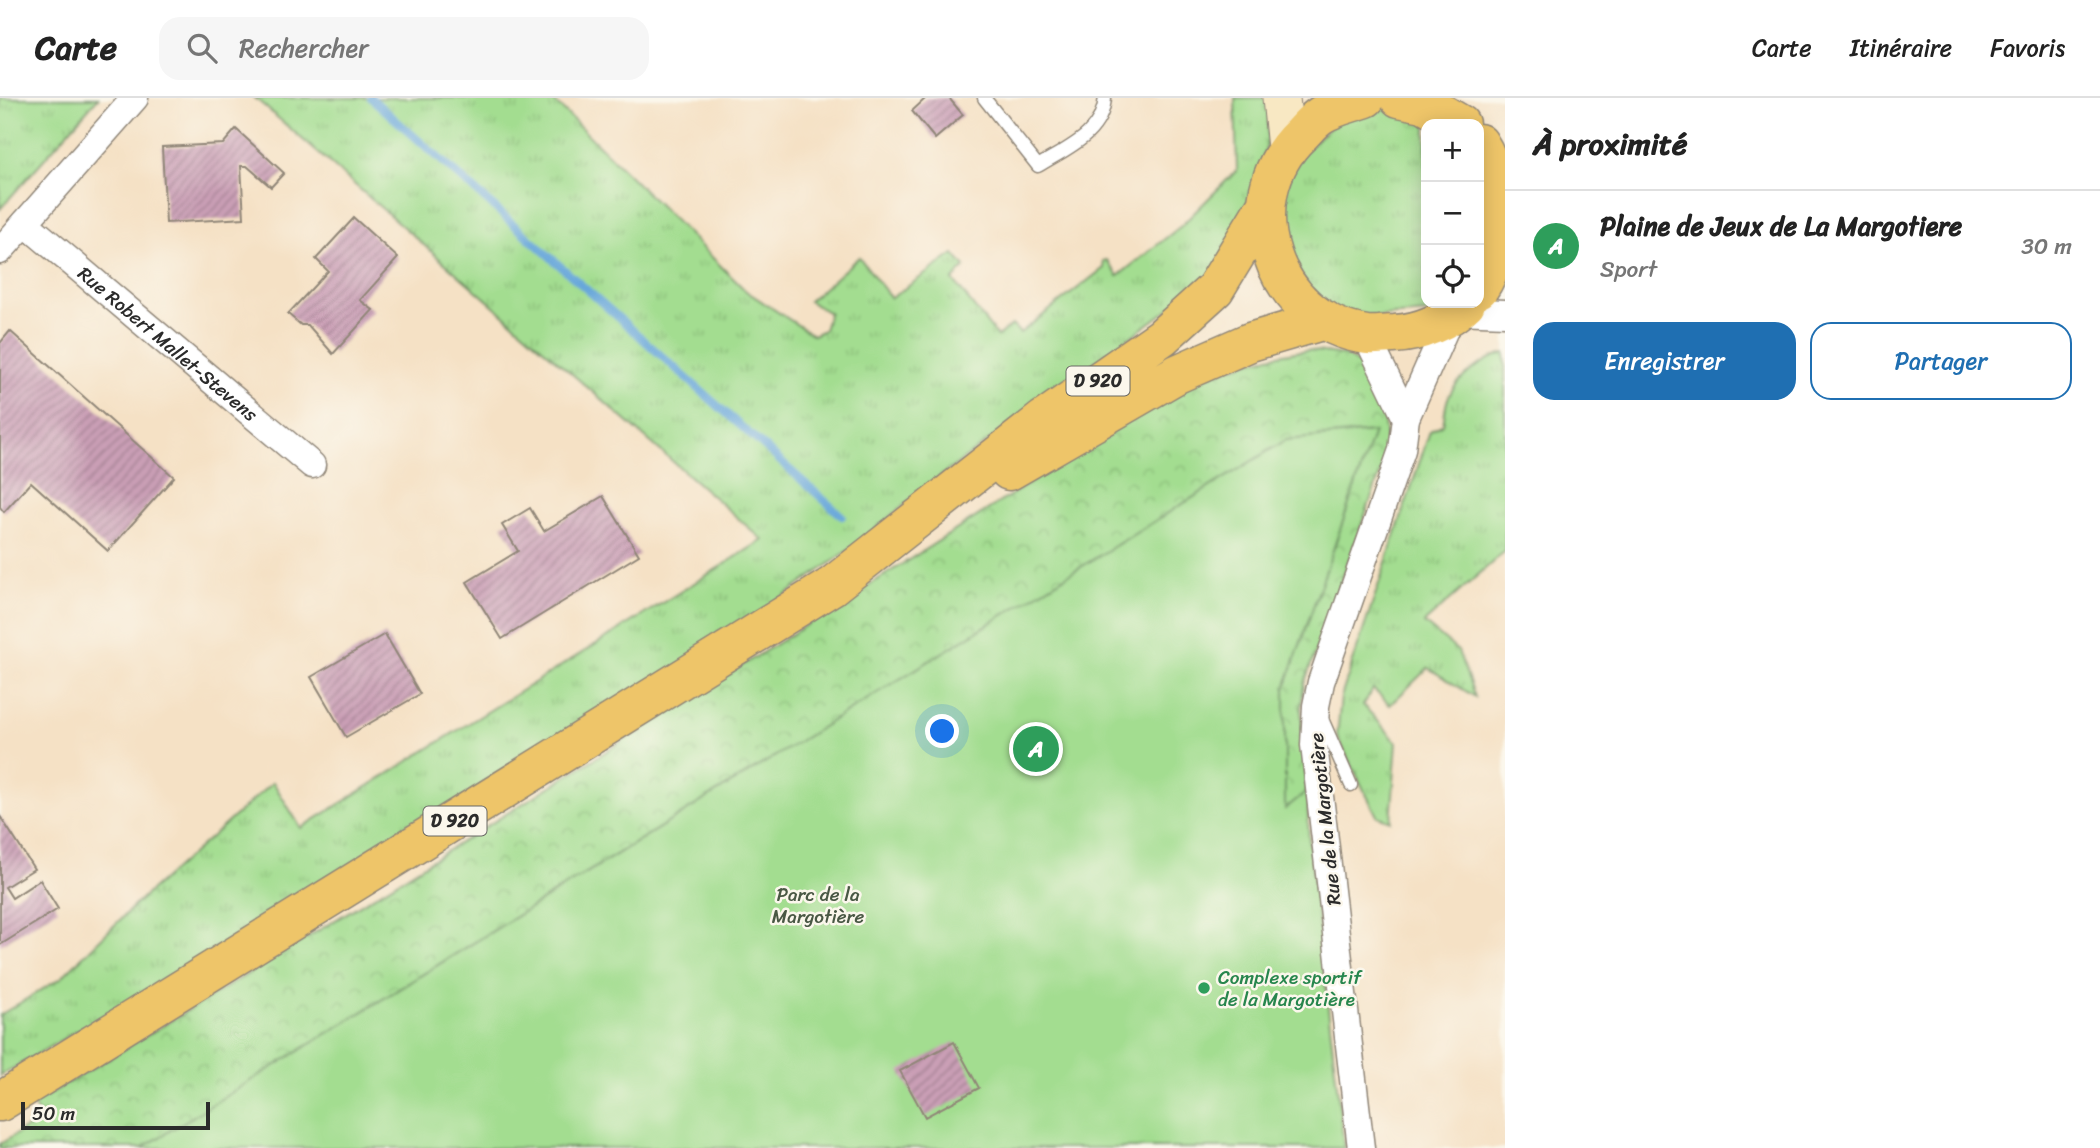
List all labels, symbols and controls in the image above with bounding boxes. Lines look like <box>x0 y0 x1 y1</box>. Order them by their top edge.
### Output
search box <box>159 17 649 80</box>
text: Carte <box>35 19 117 77</box>
text: Rechercher <box>239 25 369 71</box>
text: Carte <box>1752 27 1812 69</box>
text: Itinéraire <box>1850 27 1952 69</box>
text: Favoris <box>1990 27 2065 69</box>
icon: search <box>183 29 221 67</box>
text: À proximité <box>1533 117 1687 171</box>
map controls <box>1421 119 1484 308</box>
button: + <box>1421 119 1484 182</box>
button: − <box>1421 182 1484 245</box>
text: Plaine de Jeux de La Margotiere <box>1600 203 1962 249</box>
text: A <box>1548 226 1564 267</box>
text: 30 m <box>2021 226 2072 267</box>
button: locate <box>1421 245 1484 308</box>
text: Sport <box>1600 249 1657 290</box>
street label: Rue Robert Mallet-Stevens <box>70 258 266 430</box>
button: Enregistrer <box>1533 322 1796 400</box>
button: Partager <box>1810 322 2072 400</box>
road number: D 920 <box>1066 366 1130 396</box>
your location <box>925 714 959 748</box>
pin: A <box>1013 723 1059 775</box>
street label: Rue de la Margotière <box>1300 731 1350 907</box>
road number: D 920 <box>424 806 486 836</box>
park label: Parc de la Margotière <box>772 878 864 933</box>
place label: Complexe sportif de la Margotière <box>1218 961 1363 1016</box>
marker: Complexe sportif de la Margotière <box>1196 980 1212 996</box>
text: 50 m <box>32 1097 75 1130</box>
scale bar <box>21 1099 210 1131</box>

